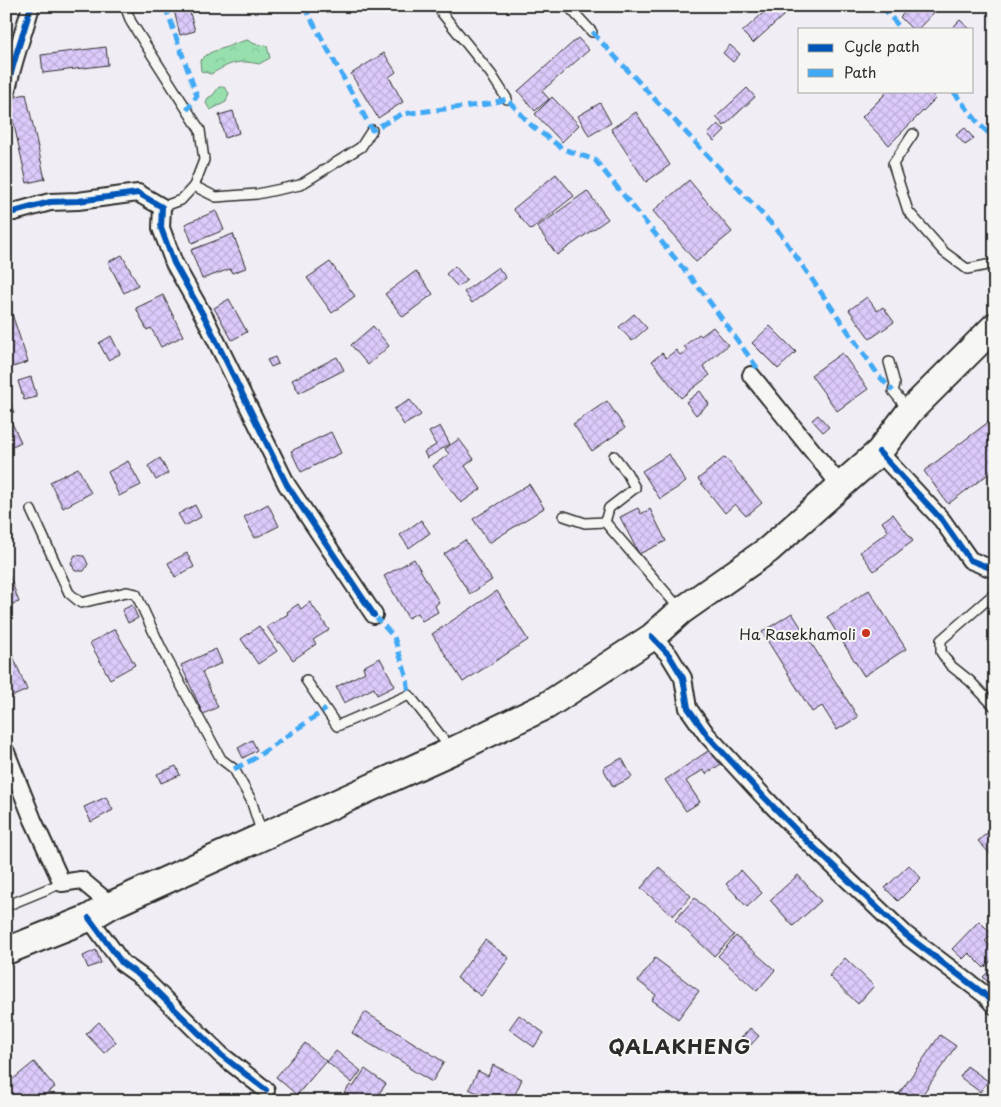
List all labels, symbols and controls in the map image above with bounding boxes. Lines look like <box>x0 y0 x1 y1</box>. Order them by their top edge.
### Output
legend <box>798 28 974 92</box>
text: Cycle path <box>844 34 920 57</box>
text: Path <box>844 60 876 83</box>
place label: Ha Rasekhamoli <box>739 622 856 645</box>
marker: Ha Rasekhamoli <box>860 627 872 639</box>
district label: QALAKHENG <box>608 1031 752 1061</box>

